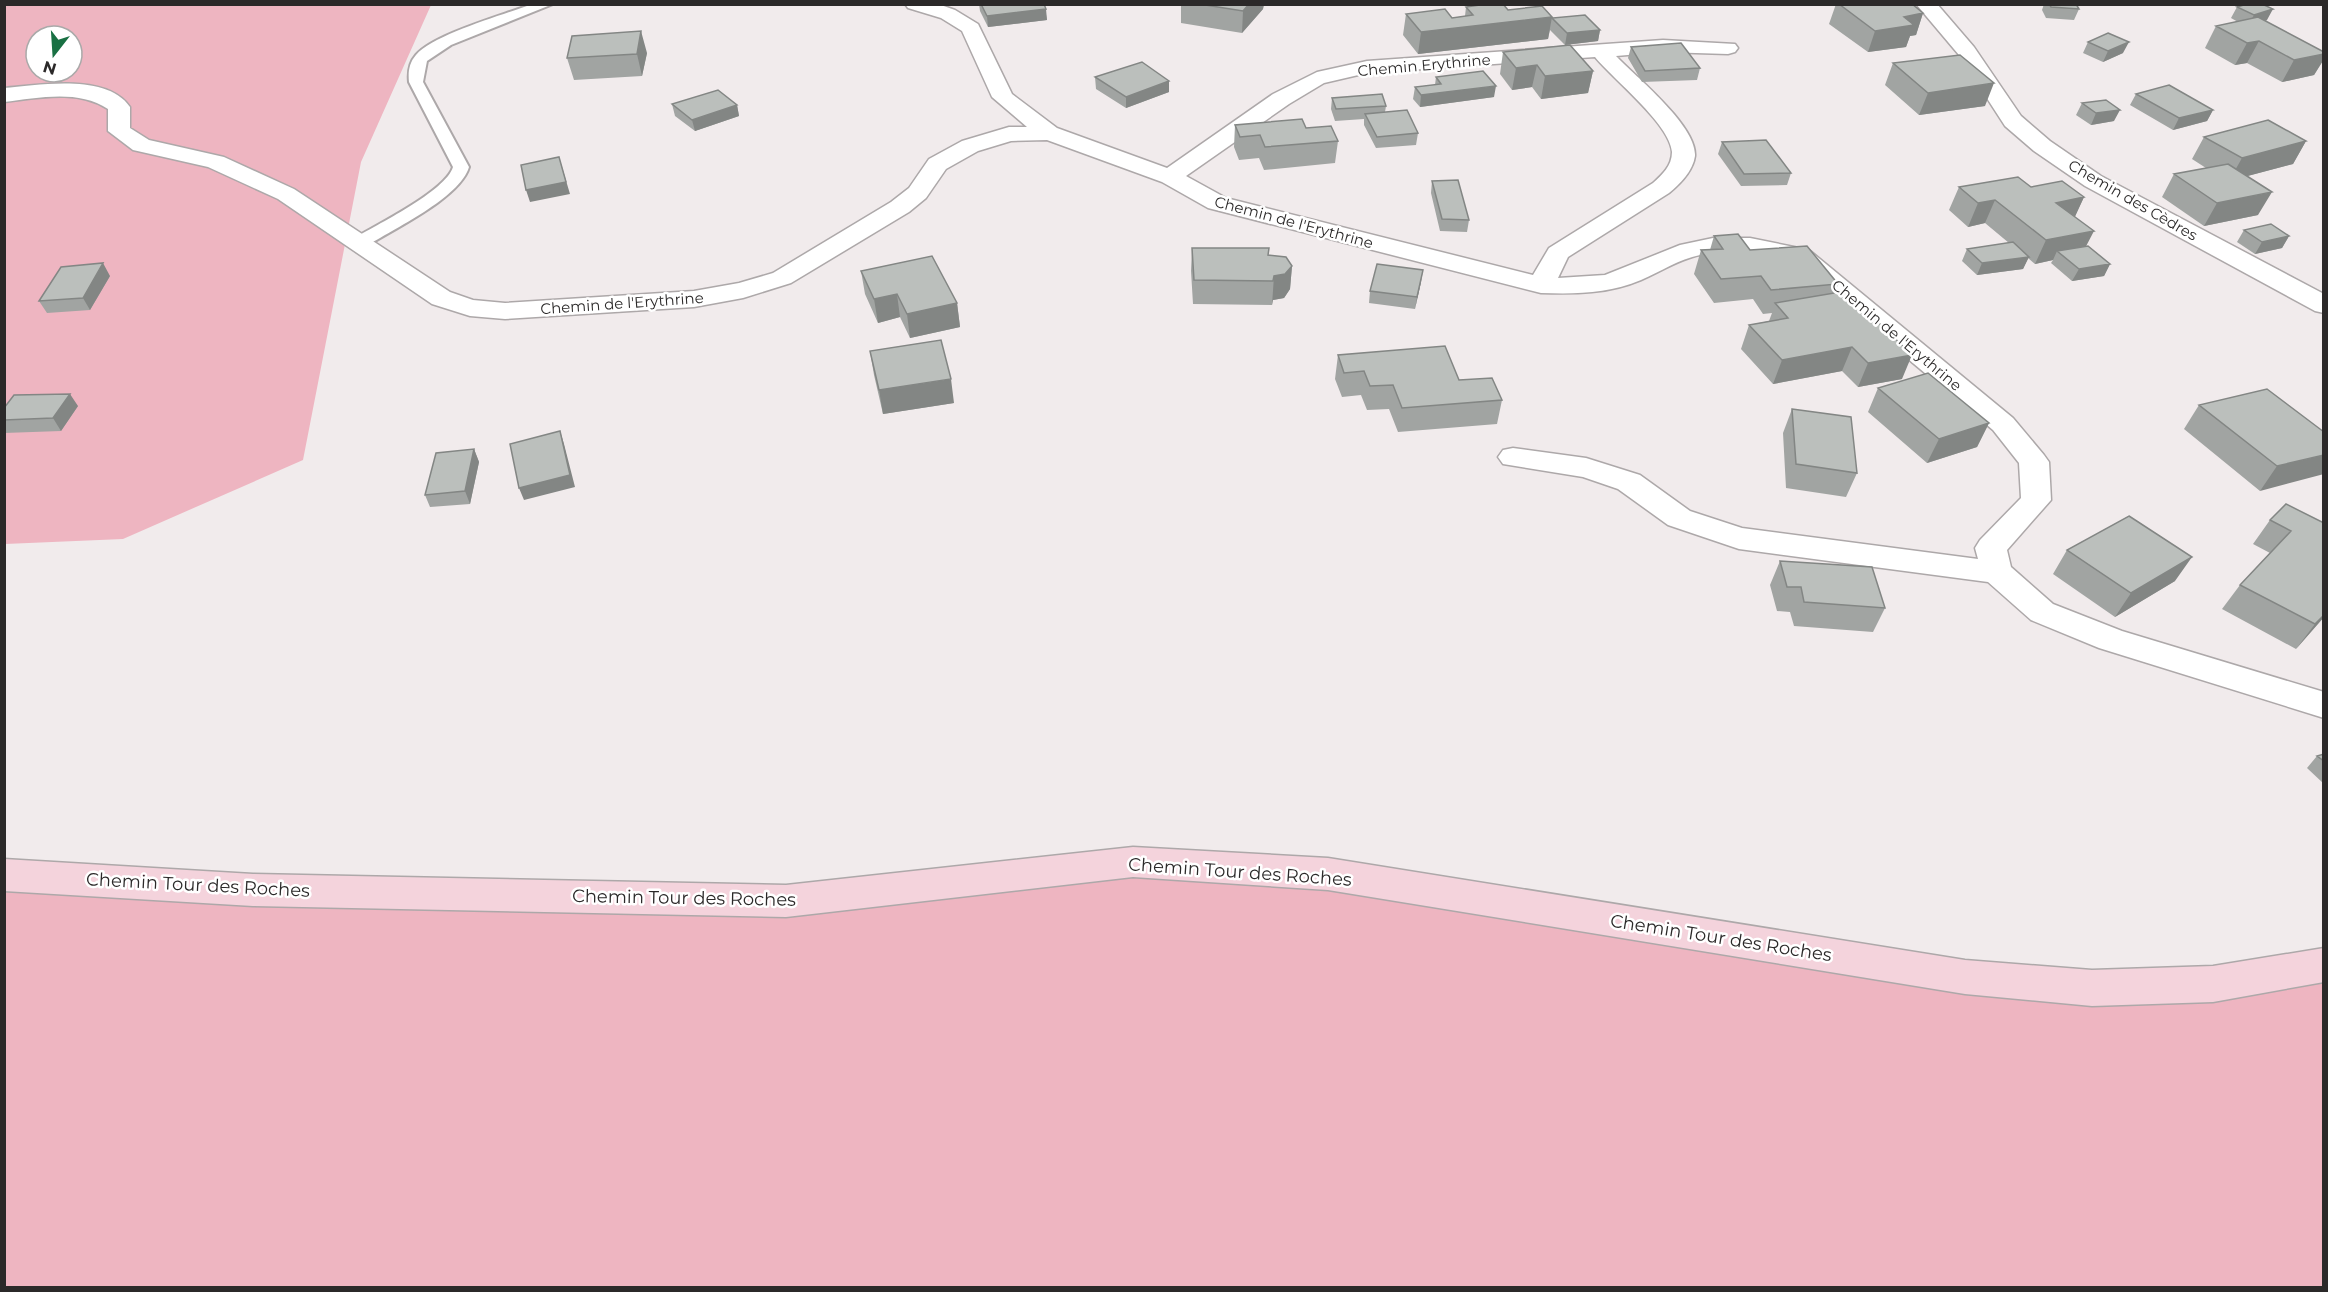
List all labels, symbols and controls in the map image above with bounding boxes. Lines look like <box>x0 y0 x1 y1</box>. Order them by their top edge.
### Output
north arrow <box>24 24 84 84</box>
street label: Chemin Erythrine <box>1357 50 1491 80</box>
text: N <box>41 57 59 79</box>
street label: Chemin des Cèdres <box>2065 155 2201 245</box>
street label: Chemin de l'Erythrine <box>1213 192 1375 252</box>
street label: Chemin de l'Erythrine <box>1828 275 1966 395</box>
street label: Chemin de l'Erythrine <box>540 288 704 318</box>
street label: Chemin Tour des Roches <box>1128 853 1353 891</box>
street label: Chemin Tour des Roches <box>86 868 311 902</box>
street label: Chemin Tour des Roches <box>572 885 796 911</box>
street label: Chemin Tour des Roches <box>1609 910 1834 966</box>

